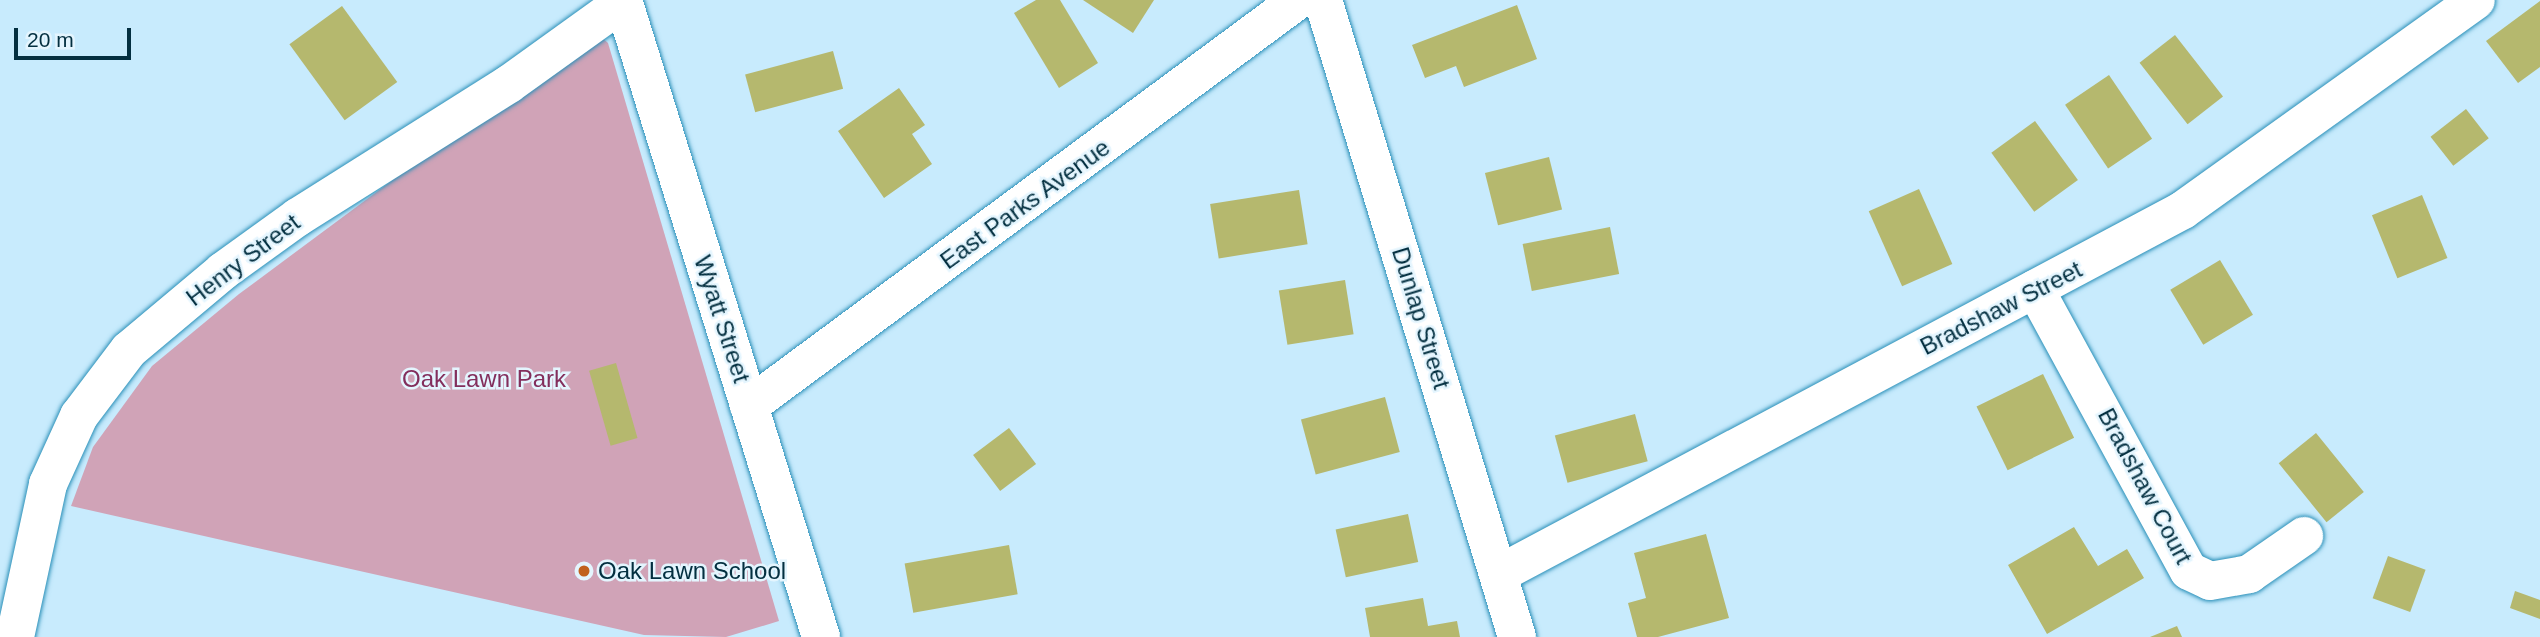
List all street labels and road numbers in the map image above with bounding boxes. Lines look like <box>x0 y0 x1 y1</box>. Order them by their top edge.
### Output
street label: East Parks Avenue <box>934 132 1116 276</box>
street label: Henry Street <box>181 208 305 312</box>
street label: Dunlap Street <box>1386 244 1456 392</box>
street label: Wyatt Street <box>688 252 756 386</box>
street label: Bradshaw Street <box>1915 255 2087 361</box>
street label: Bradshaw Court <box>2092 403 2198 569</box>

